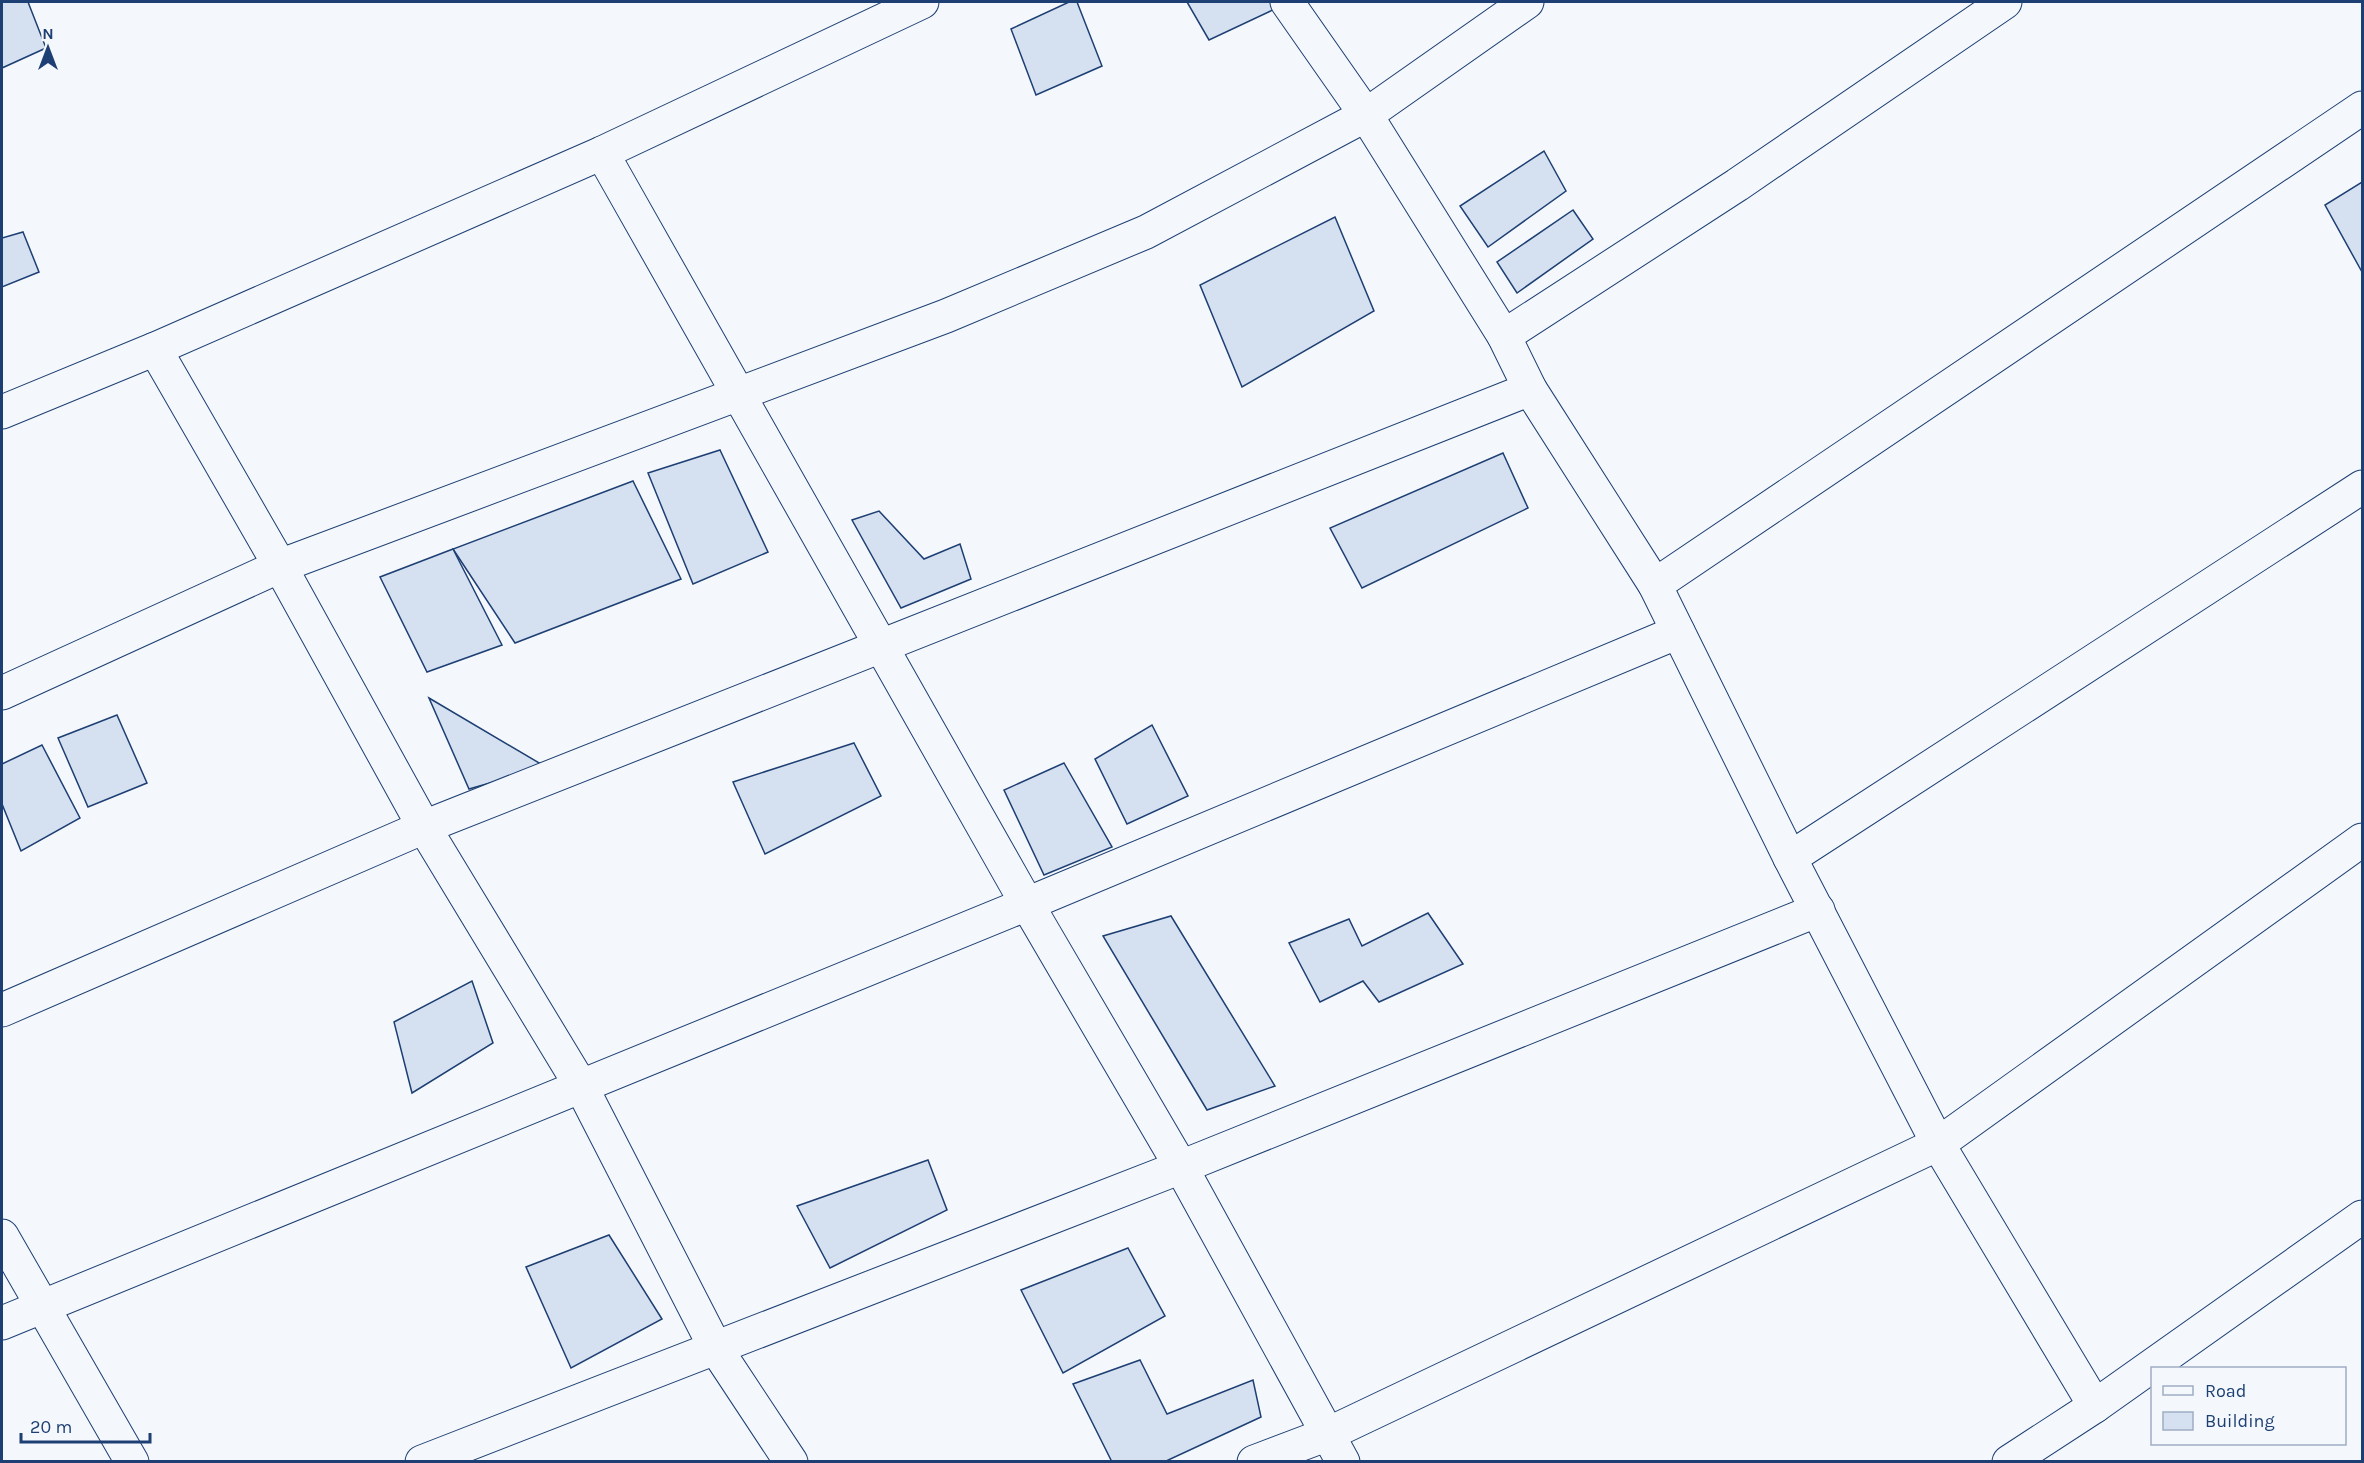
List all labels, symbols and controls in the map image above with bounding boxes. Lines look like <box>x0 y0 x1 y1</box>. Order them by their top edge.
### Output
north arrow <box>18 18 78 78</box>
text: N <box>42 24 54 43</box>
legend <box>2151 1367 2346 1445</box>
text: Road <box>2205 1380 2246 1402</box>
scale bar <box>21 1406 150 1444</box>
text: Building <box>2205 1410 2275 1432</box>
text: 20 m <box>30 1416 72 1438</box>

